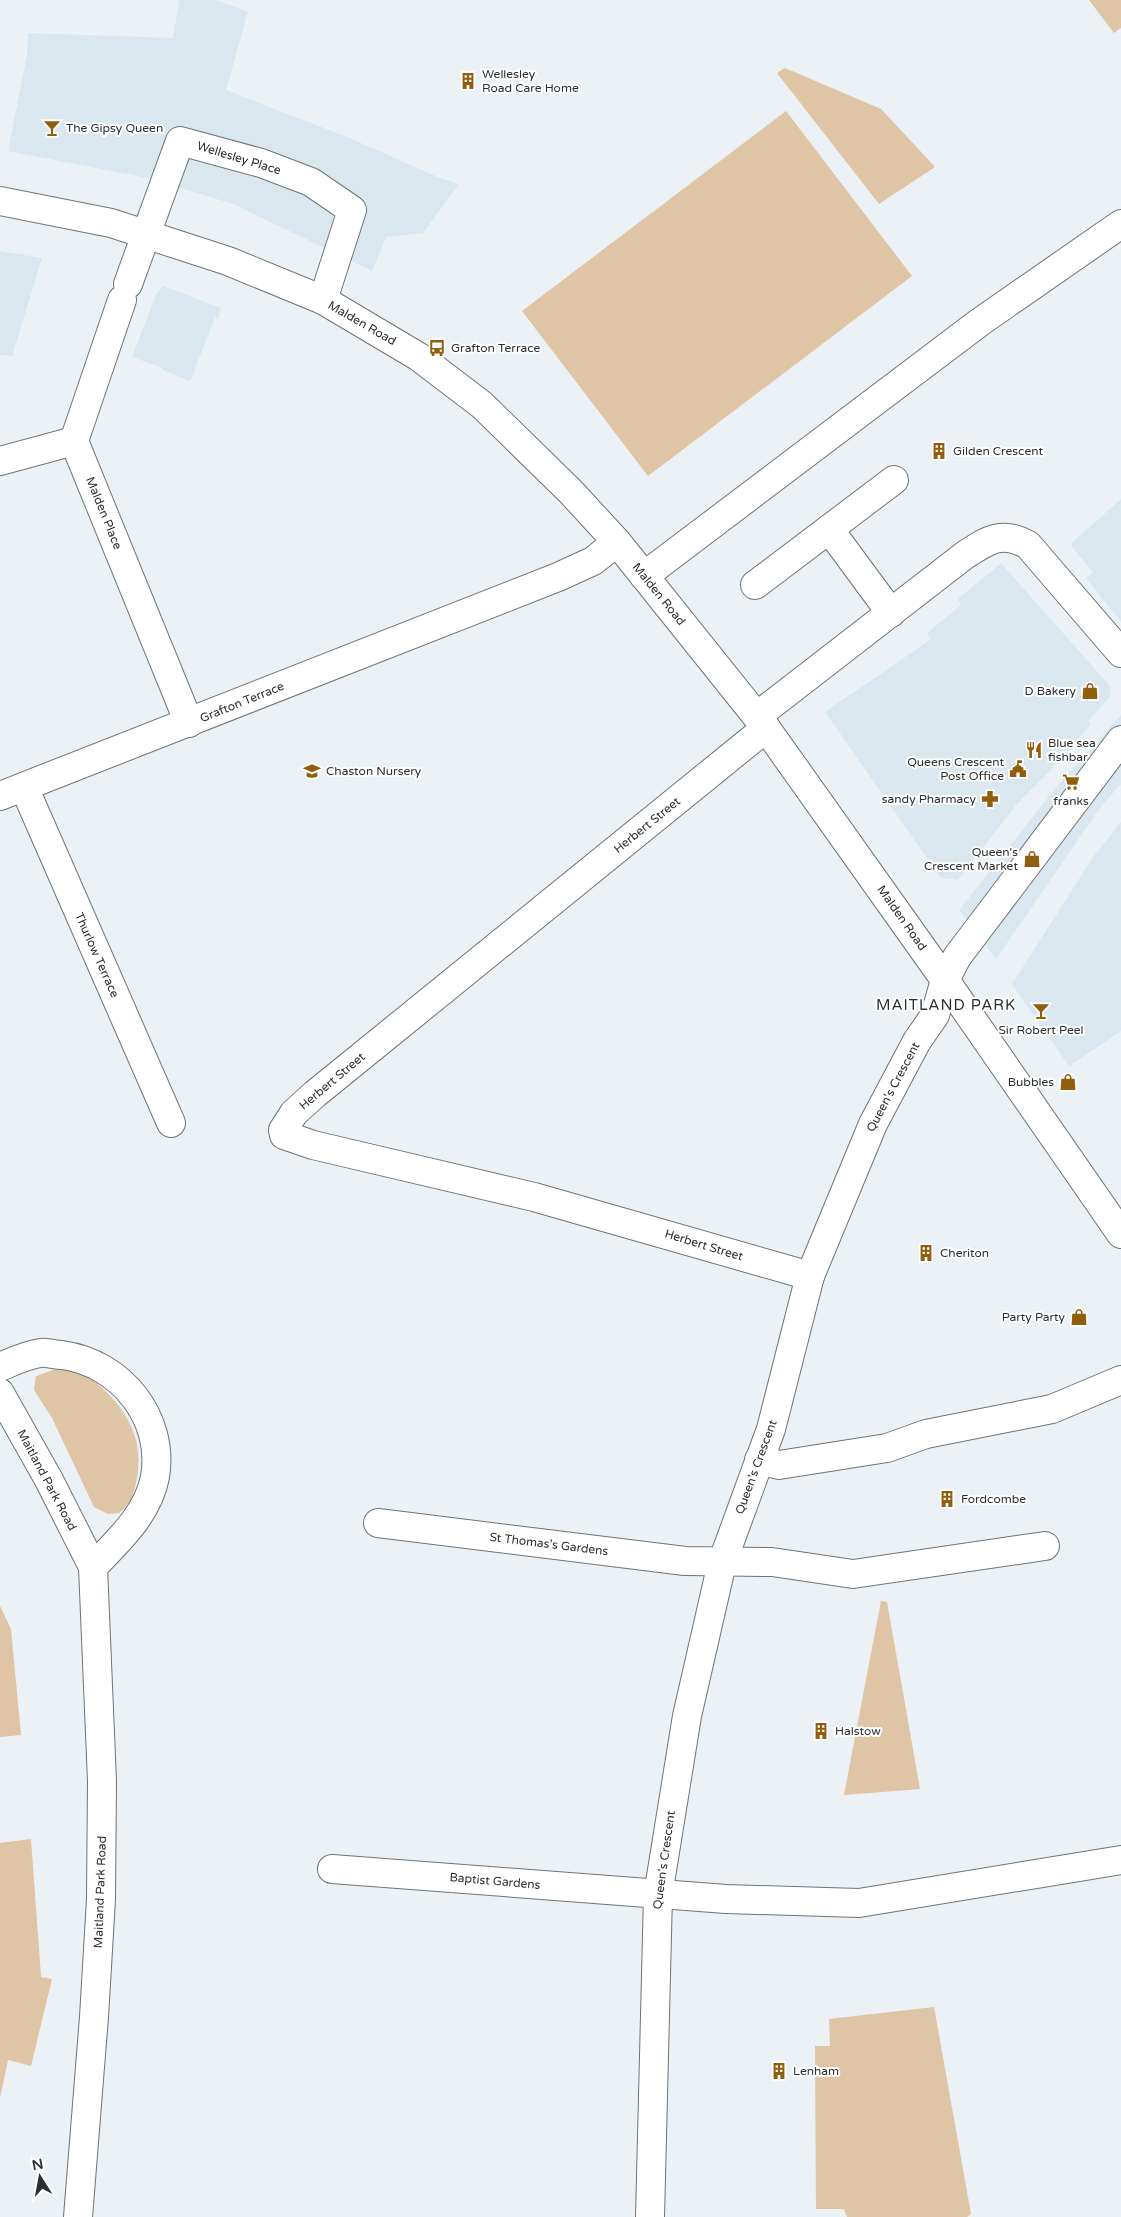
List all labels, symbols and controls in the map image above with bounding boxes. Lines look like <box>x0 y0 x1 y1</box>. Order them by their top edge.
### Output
place label: Wellesley Road Care Home <box>482 67 579 95</box>
building icon: Wellesley Road Care Home <box>458 71 478 91</box>
bar icon: The Gipsy Queen <box>42 118 62 138</box>
place label: The Gipsy Queen <box>66 121 163 135</box>
street label: Wellesley Place <box>195 139 283 177</box>
street label: Malden Road <box>325 298 399 348</box>
bus stop icon: Grafton Terrace <box>427 338 447 358</box>
place label: Grafton Terrace <box>451 341 541 355</box>
building icon: Gilden Crescent <box>929 441 949 461</box>
place label: Gilden Crescent <box>953 444 1043 458</box>
street label: Malden Place <box>83 475 125 552</box>
street label: Malden Road <box>630 560 688 628</box>
street label: Grafton Terrace <box>198 679 286 725</box>
shop icon: D Bakery <box>1080 681 1100 701</box>
place label: D Bakery <box>1025 684 1077 698</box>
place label: Blue sea fishbar <box>1048 736 1096 764</box>
restaurant icon: Blue sea fishbar <box>1024 740 1044 760</box>
place label: Queens Crescent Post Office <box>907 755 1004 783</box>
public building icon: Queens Crescent Post Office <box>1008 759 1028 779</box>
school or university icon: Chaston Nursery <box>302 761 322 781</box>
place label: Chaston Nursery <box>326 764 422 778</box>
supermarket icon: franks <box>1061 772 1081 792</box>
pharmacy icon: sandy Pharmacy <box>980 789 1000 809</box>
place label: sandy Pharmacy <box>882 792 977 806</box>
street label: Herbert Street <box>611 794 683 856</box>
place label: franks <box>1053 794 1089 808</box>
place label: Queen's Crescent Market <box>924 845 1018 873</box>
shop icon: Queen's Crescent Market <box>1022 849 1042 869</box>
street label: Malden Road <box>874 883 930 953</box>
street label: Thurlow Terrace <box>72 910 122 1000</box>
district label: MAITLAND PARK <box>876 996 1016 1014</box>
bar icon: Sir Robert Peel <box>1031 1001 1051 1021</box>
place label: Sir Robert Peel <box>999 1023 1083 1037</box>
street label: Queen's Crescent <box>863 1039 923 1134</box>
street label: Herbert Street <box>296 1049 368 1112</box>
shop icon: Bubbles <box>1058 1072 1078 1092</box>
place label: Bubbles <box>1008 1075 1054 1089</box>
street label: Herbert Street <box>663 1226 745 1264</box>
building icon: Cheriton <box>916 1243 936 1263</box>
place label: Cheriton <box>940 1246 989 1260</box>
shop icon: Party Party <box>1069 1307 1089 1327</box>
place label: Party Party <box>1002 1310 1066 1324</box>
street label: Queen's Crescent <box>732 1417 780 1516</box>
street label: Maitland Park Road <box>14 1427 80 1533</box>
building icon: Fordcombe <box>937 1489 957 1509</box>
place label: Fordcombe <box>961 1492 1026 1506</box>
street label: St Thomas's Gardens <box>489 1530 609 1558</box>
building icon: Halstow <box>811 1721 831 1741</box>
place label: Halstow <box>835 1724 881 1738</box>
street label: Queen's Crescent <box>650 1809 678 1910</box>
street label: Maitland Park Road <box>91 1836 109 1948</box>
street label: Baptist Gardens <box>449 1870 541 1892</box>
building icon: Lenham <box>769 2061 789 2081</box>
place label: Lenham <box>793 2064 839 2078</box>
north arrow <box>15 2152 65 2202</box>
text: N <box>30 2155 45 2174</box>

